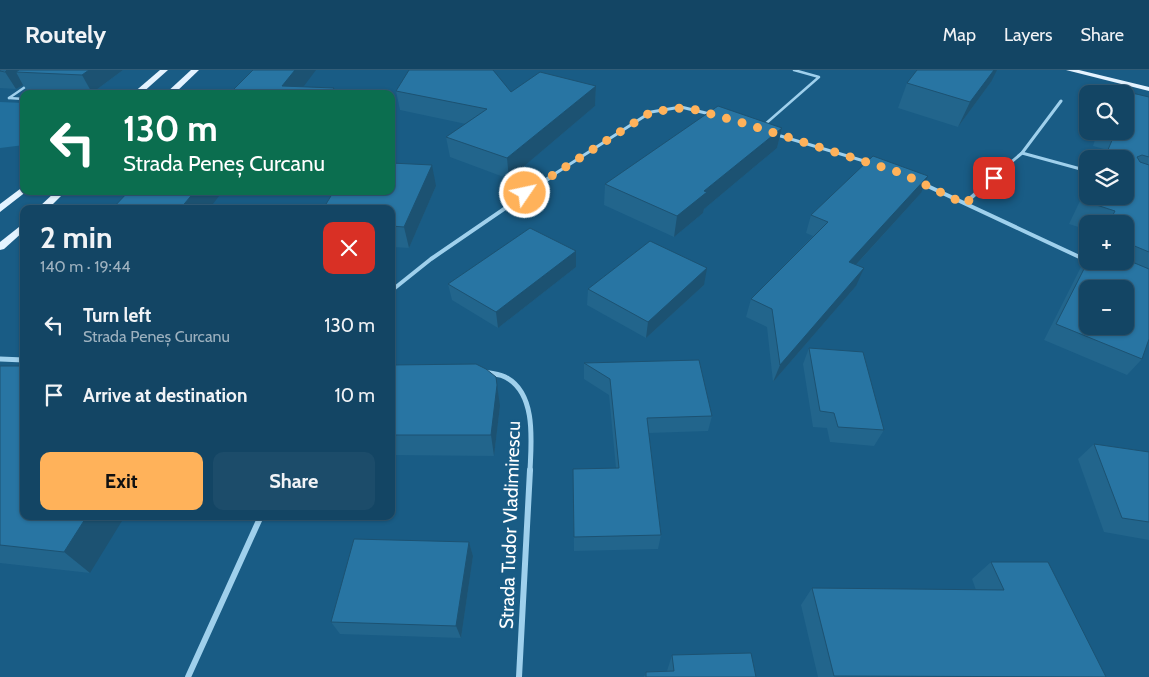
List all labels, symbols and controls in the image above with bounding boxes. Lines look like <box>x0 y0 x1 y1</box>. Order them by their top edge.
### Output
text: Routely <box>25 20 106 49</box>
text: Map <box>943 24 976 46</box>
text: Layers <box>1004 24 1053 46</box>
text: Share <box>1081 24 1124 46</box>
map controls <box>1079 85 1134 335</box>
button: search <box>1079 85 1134 140</box>
text: 130 m <box>123 107 218 150</box>
icon: left <box>40 110 105 175</box>
text: Strada Peneș Curcanu <box>123 150 325 177</box>
button: layers <box>1079 150 1134 205</box>
pin <box>973 157 1015 199</box>
icon: arrive <box>980 164 1008 192</box>
position arrow <box>498 166 550 218</box>
button: + <box>1079 215 1134 270</box>
text: 2 min <box>40 219 112 256</box>
button: close <box>323 222 375 274</box>
text: 140 m · 19:44 <box>40 257 130 276</box>
button: − <box>1079 280 1134 335</box>
text: Turn left <box>83 304 151 327</box>
icon: left <box>40 311 68 339</box>
text: 130 m <box>324 314 375 337</box>
text: Strada Peneș Curcanu <box>83 327 230 346</box>
icon: arrive <box>40 381 68 409</box>
text: Arrive at destination <box>83 384 247 407</box>
text: 10 m <box>335 384 375 407</box>
street label: Strada Tudor Vladimirescu <box>495 421 525 629</box>
button: Exit <box>40 452 203 510</box>
button: Share <box>213 452 375 510</box>

